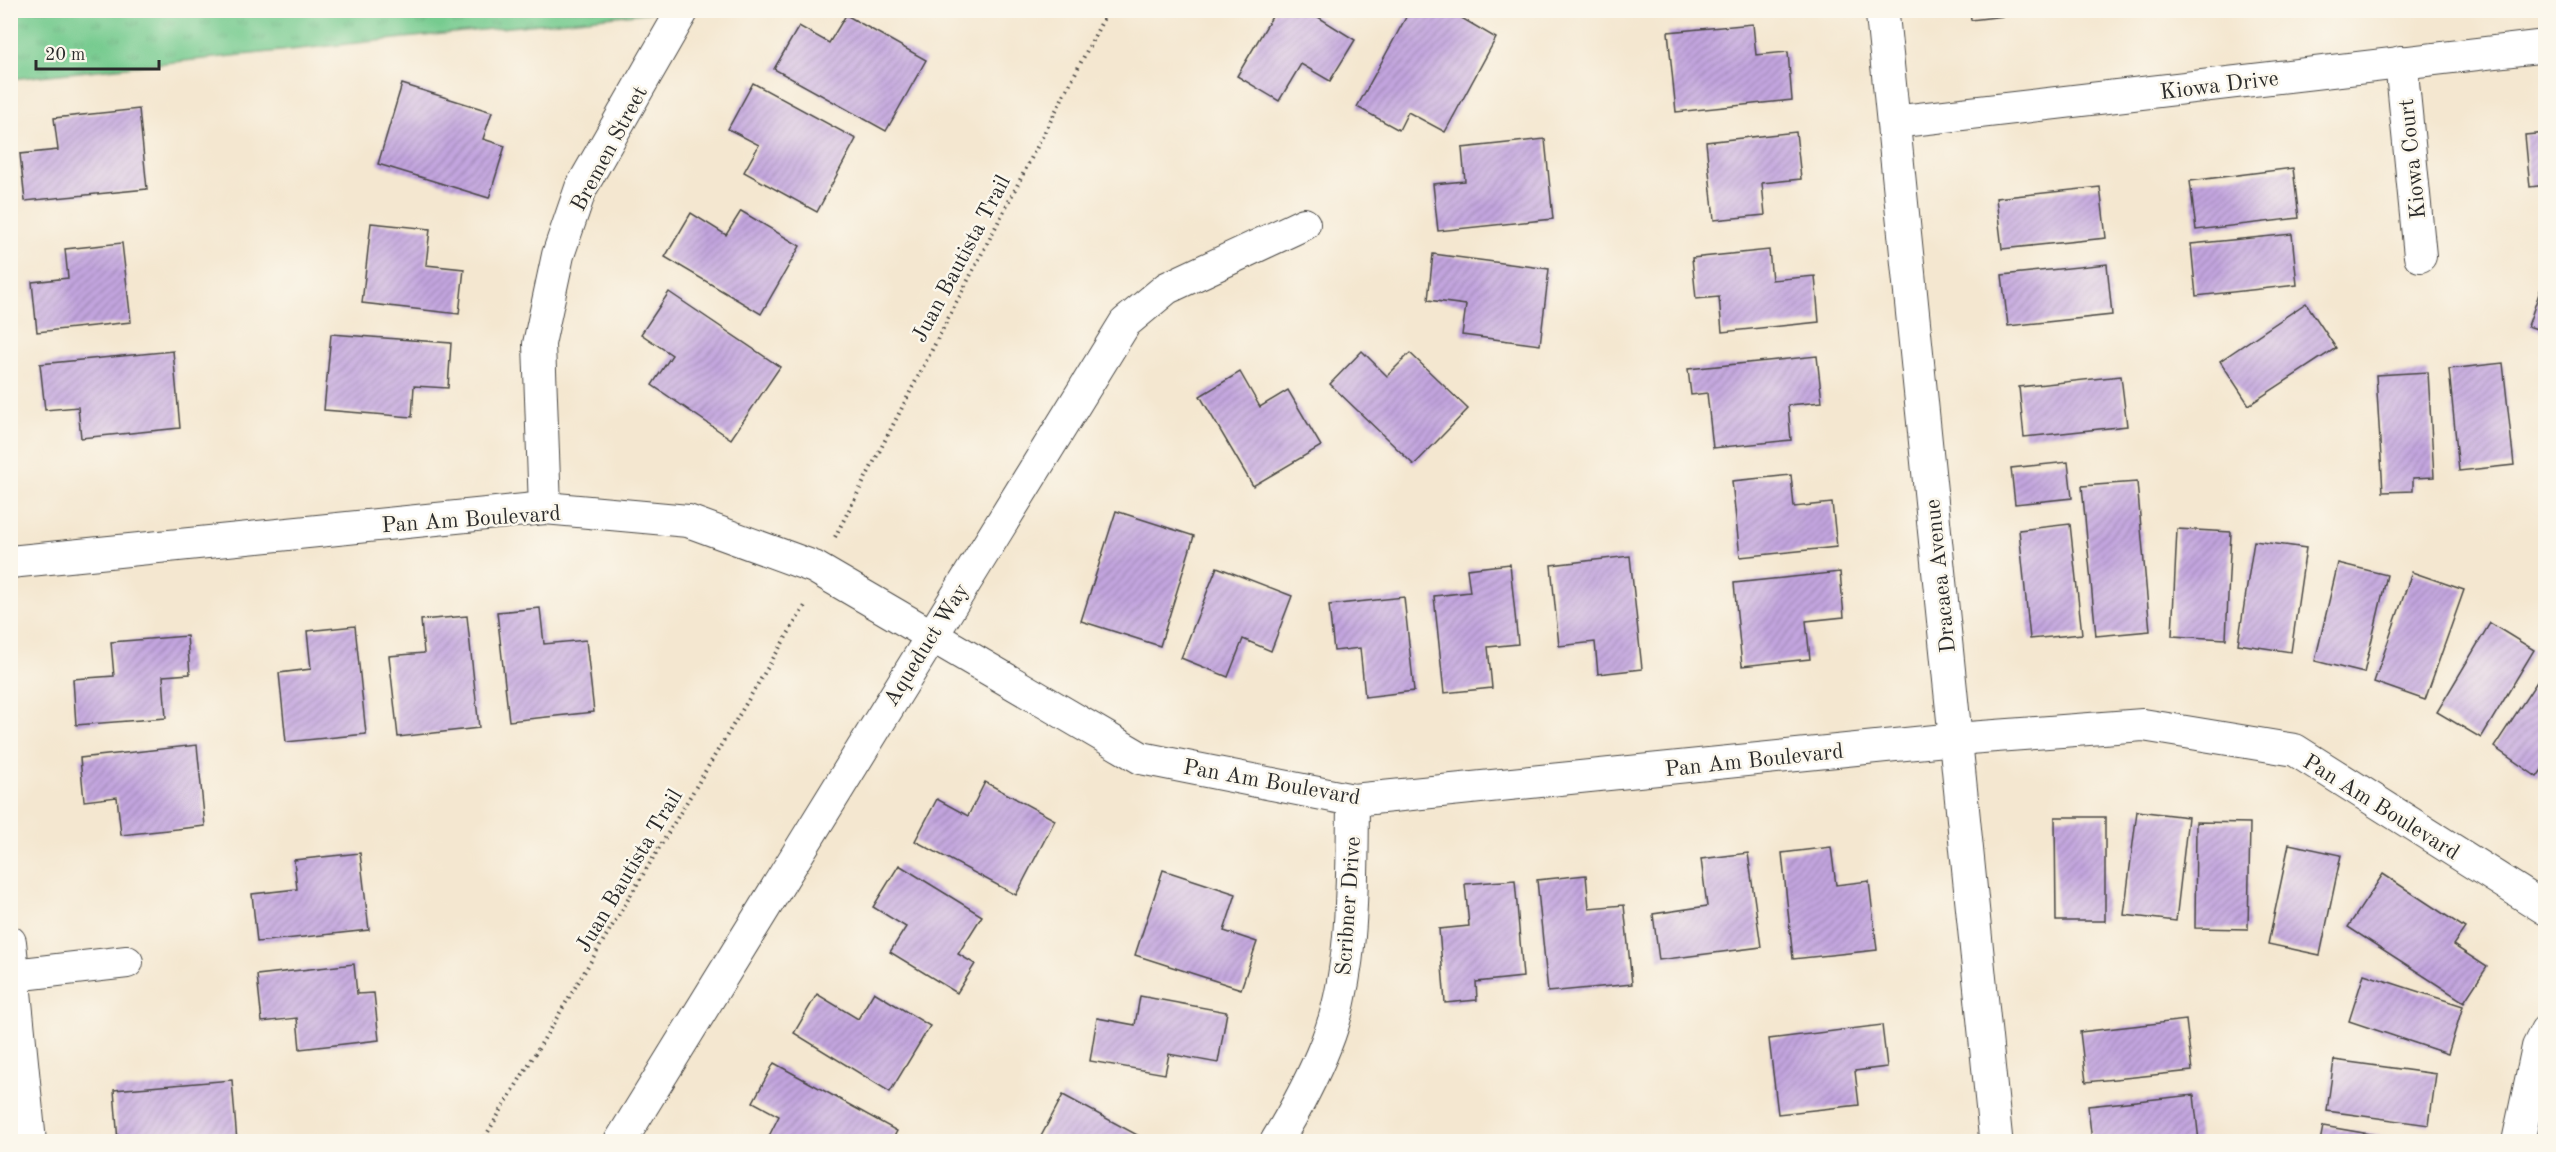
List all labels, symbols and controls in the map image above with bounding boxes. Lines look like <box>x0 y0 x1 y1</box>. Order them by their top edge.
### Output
scale bar <box>36 33 159 71</box>
text: 20 m <box>45 46 85 64</box>
street label: Kiowa Drive <box>2159 68 2280 104</box>
street label: Bremen Street <box>568 83 652 215</box>
street label: Kiowa Court <box>2396 98 2430 220</box>
street label: Juan Bautista Trail <box>908 172 1015 346</box>
street label: Dracaea Avenue <box>1922 498 1960 654</box>
street label: Pan Am Boulevard <box>381 503 561 537</box>
street label: Aqueduct Way <box>880 579 973 710</box>
street label: Pan Am Boulevard <box>1664 741 1845 781</box>
street label: Pan Am Boulevard <box>2299 751 2463 865</box>
street label: Pan Am Boulevard <box>1181 757 1362 809</box>
street label: Juan Bautista Trail <box>572 786 687 956</box>
street label: Scribner Drive <box>1333 836 1365 976</box>

